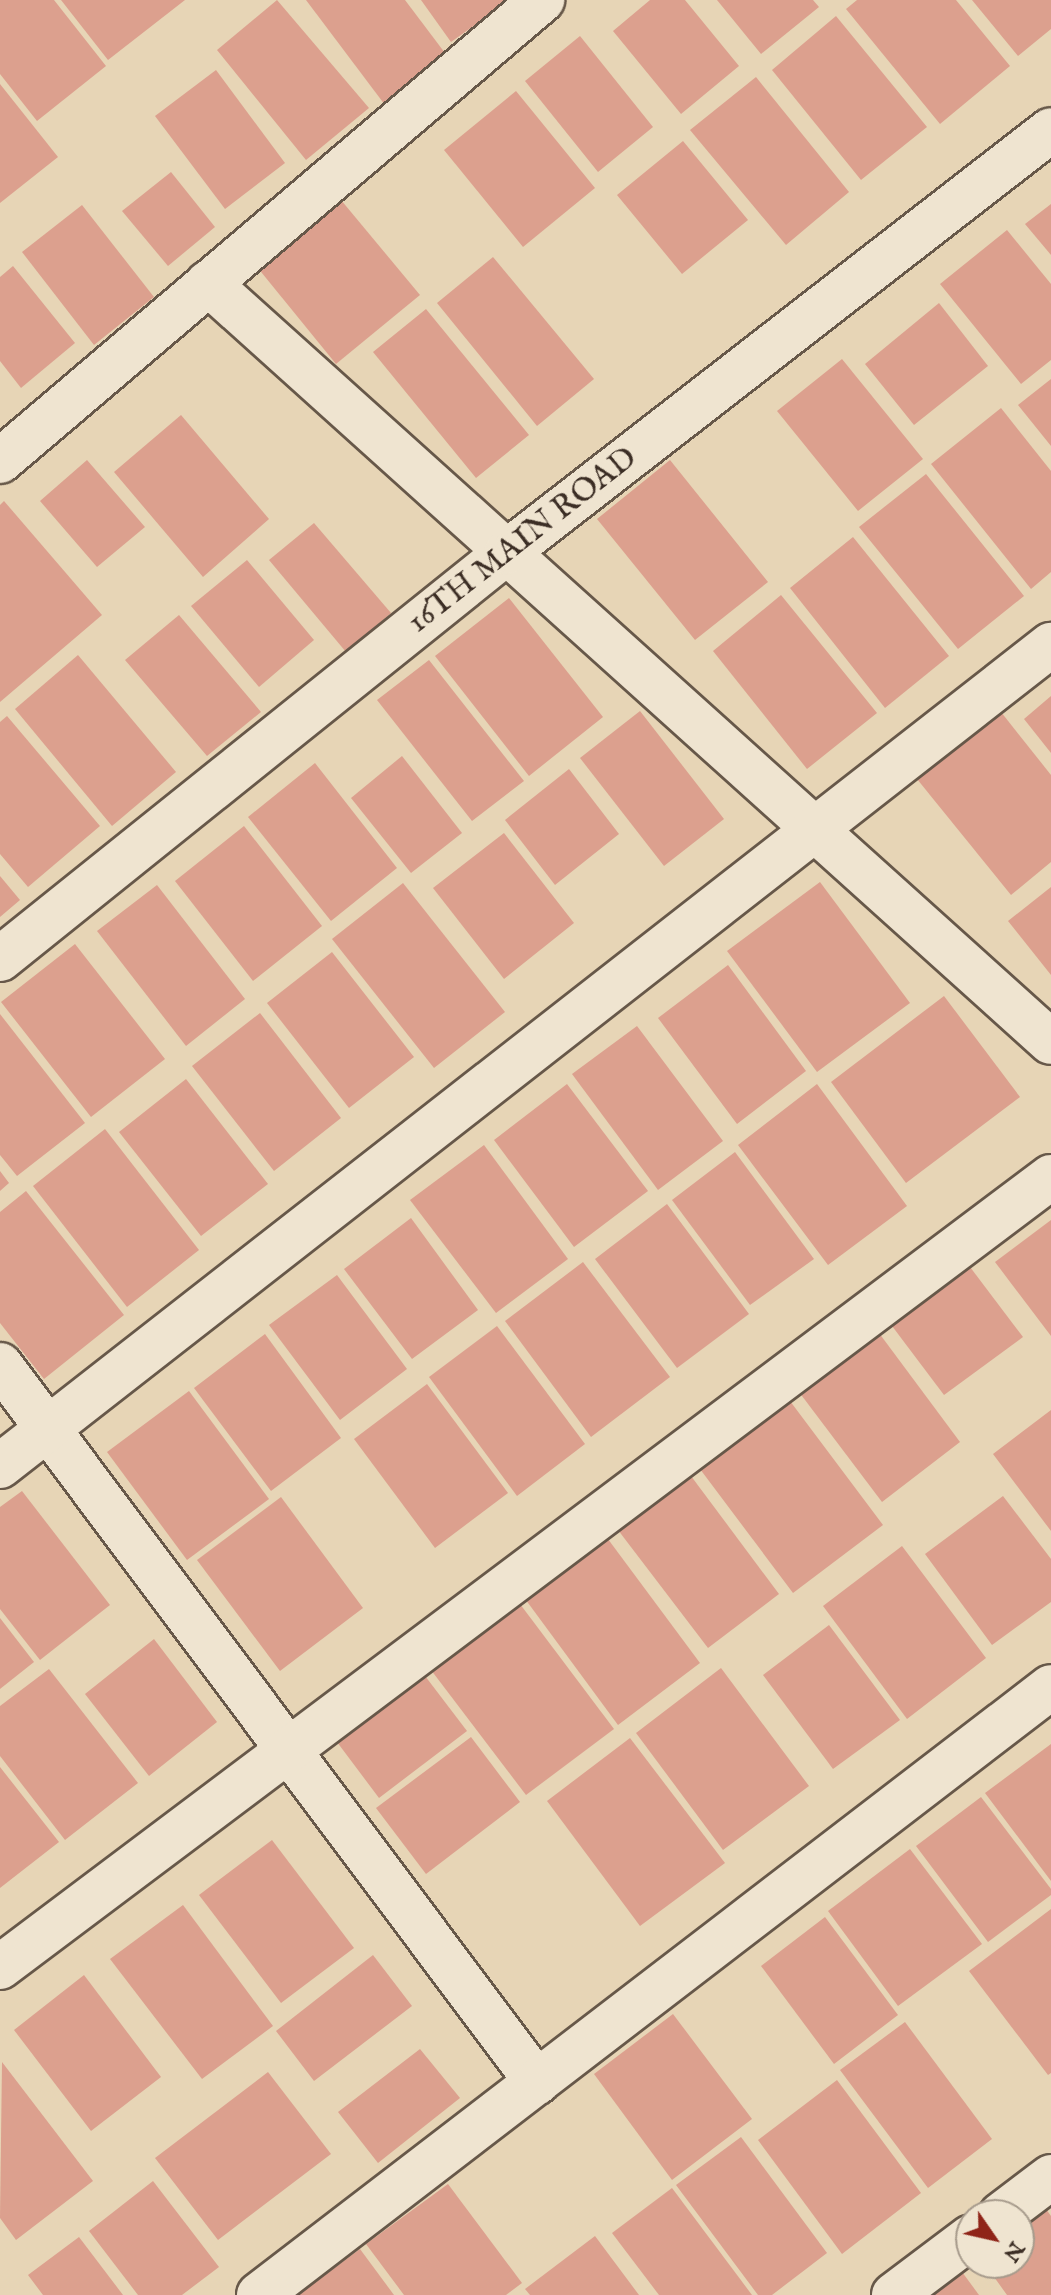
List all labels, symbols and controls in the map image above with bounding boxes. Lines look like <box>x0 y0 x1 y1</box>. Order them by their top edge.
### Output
street label: 16TH MAIN ROAD <box>401 440 645 642</box>
north arrow <box>955 2199 1035 2279</box>
text: N <box>996 2236 1030 2267</box>

